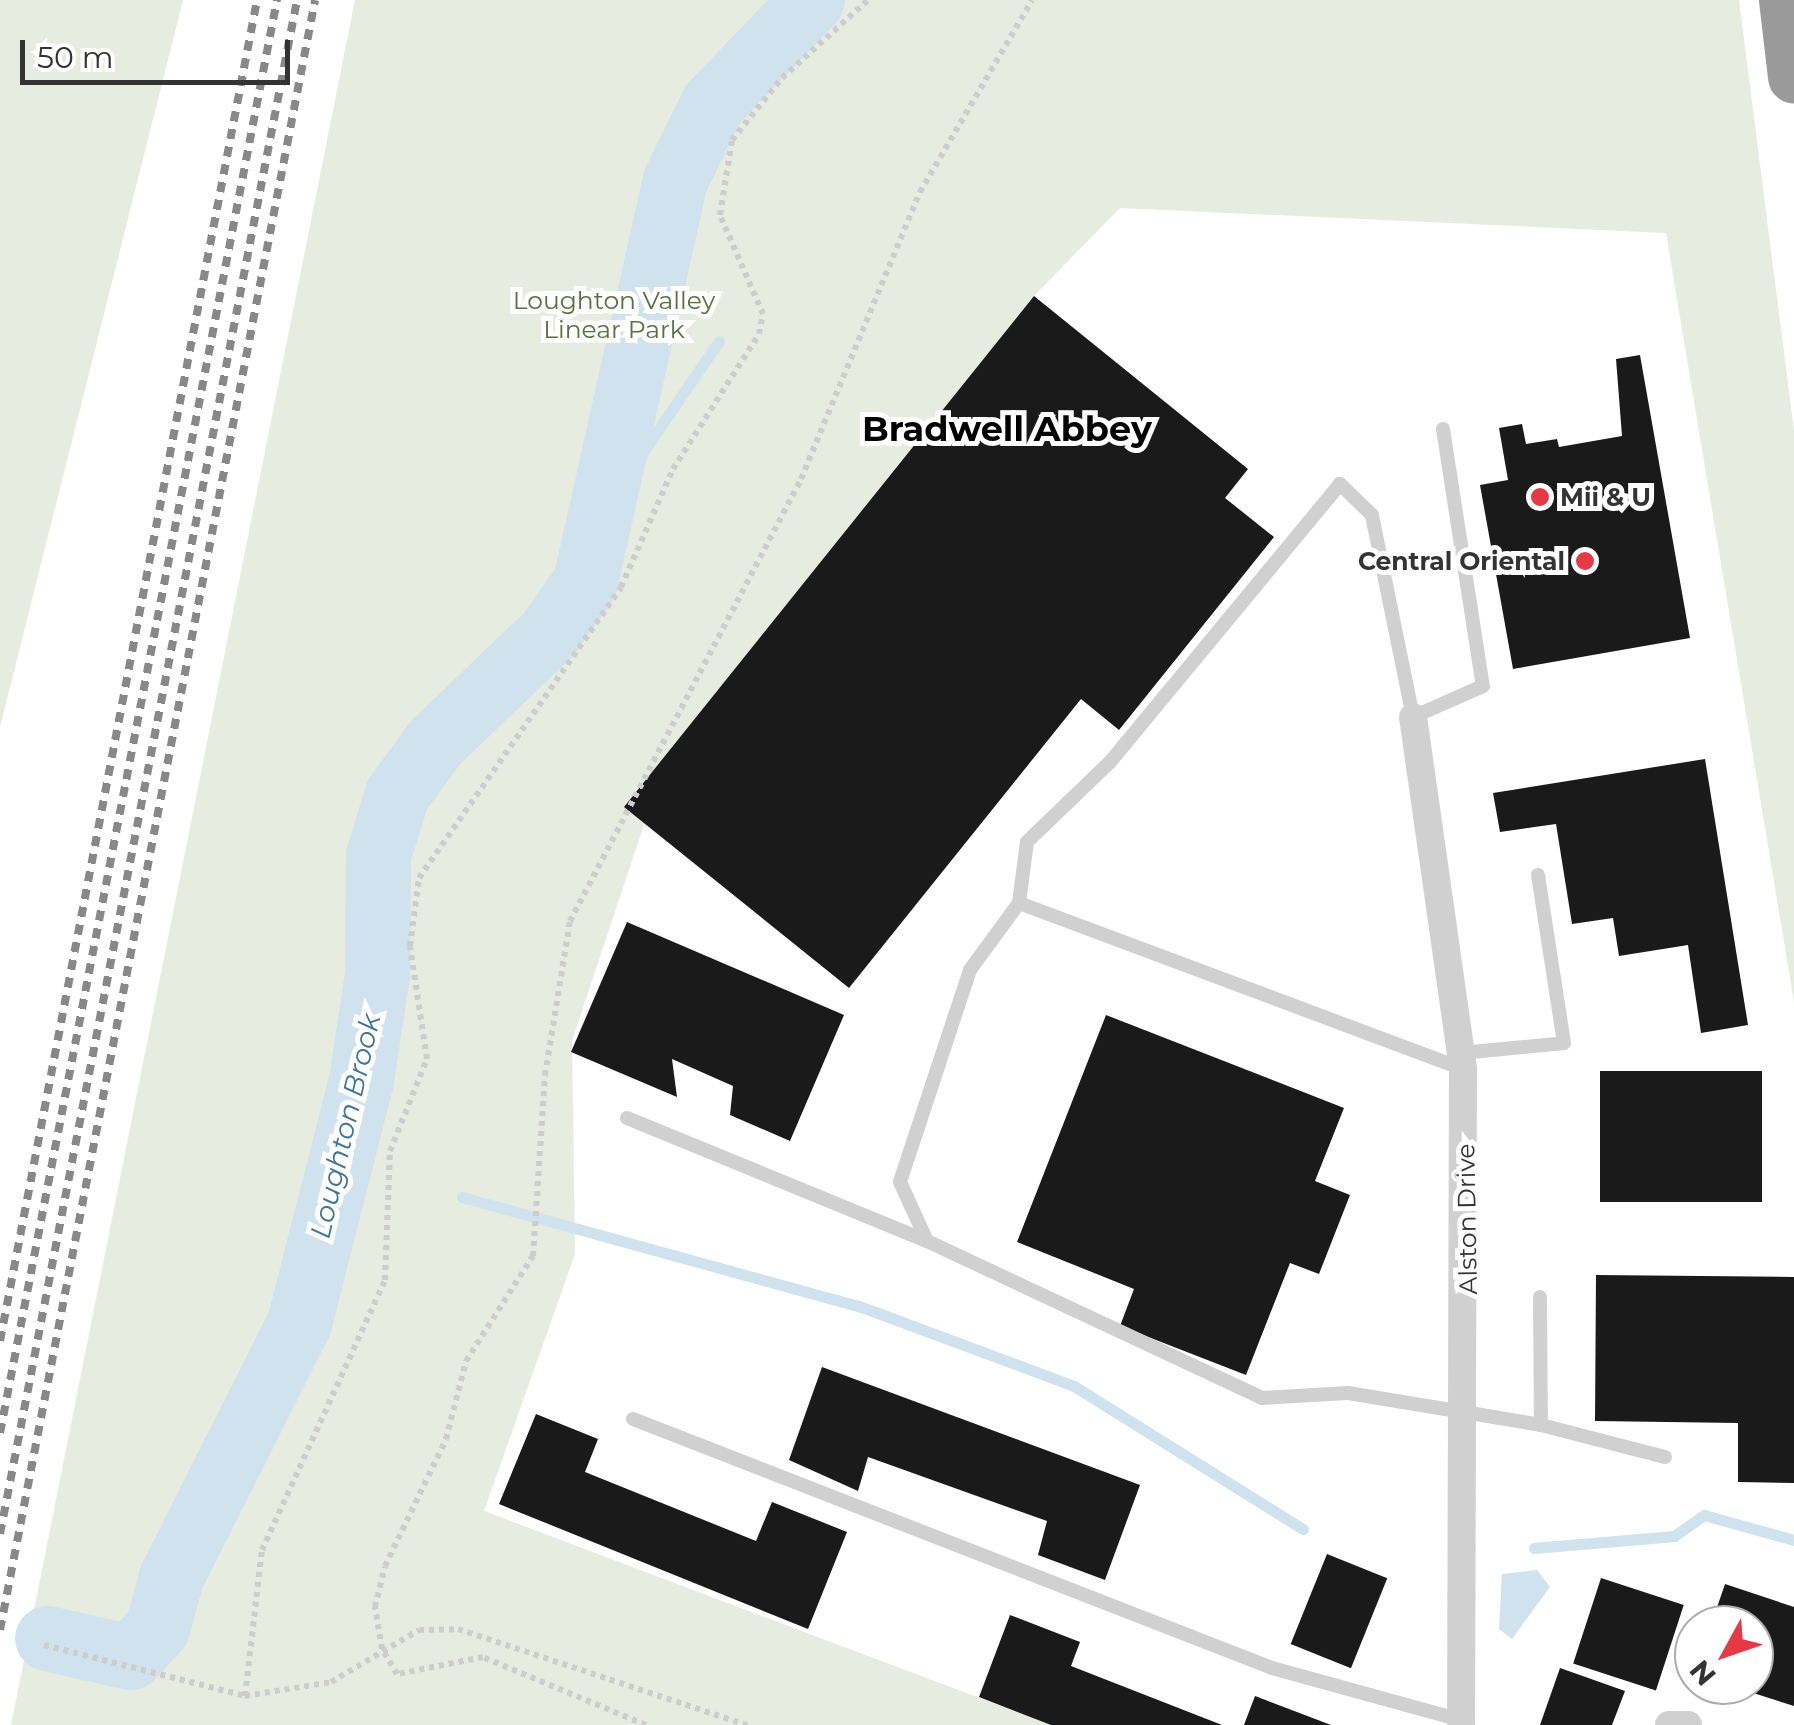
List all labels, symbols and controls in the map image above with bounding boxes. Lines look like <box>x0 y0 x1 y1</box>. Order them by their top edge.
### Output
scale bar <box>25 20 295 82</box>
text: 50 m <box>37 39 114 76</box>
park label: Loughton Valley Linear Park <box>513 286 715 345</box>
district label: Bradwell Abbey <box>862 408 1152 450</box>
place label: Mii & U <box>1560 482 1651 512</box>
marker: Mii & U <box>1529 486 1551 508</box>
place label: Central Oriental <box>1358 546 1565 576</box>
marker: Central Oriental <box>1574 550 1596 572</box>
water label: Loughton Brook <box>303 1011 387 1241</box>
street label: Alston Drive <box>1451 1143 1483 1295</box>
north arrow <box>1674 1605 1774 1705</box>
text: N <box>1682 1653 1723 1693</box>

